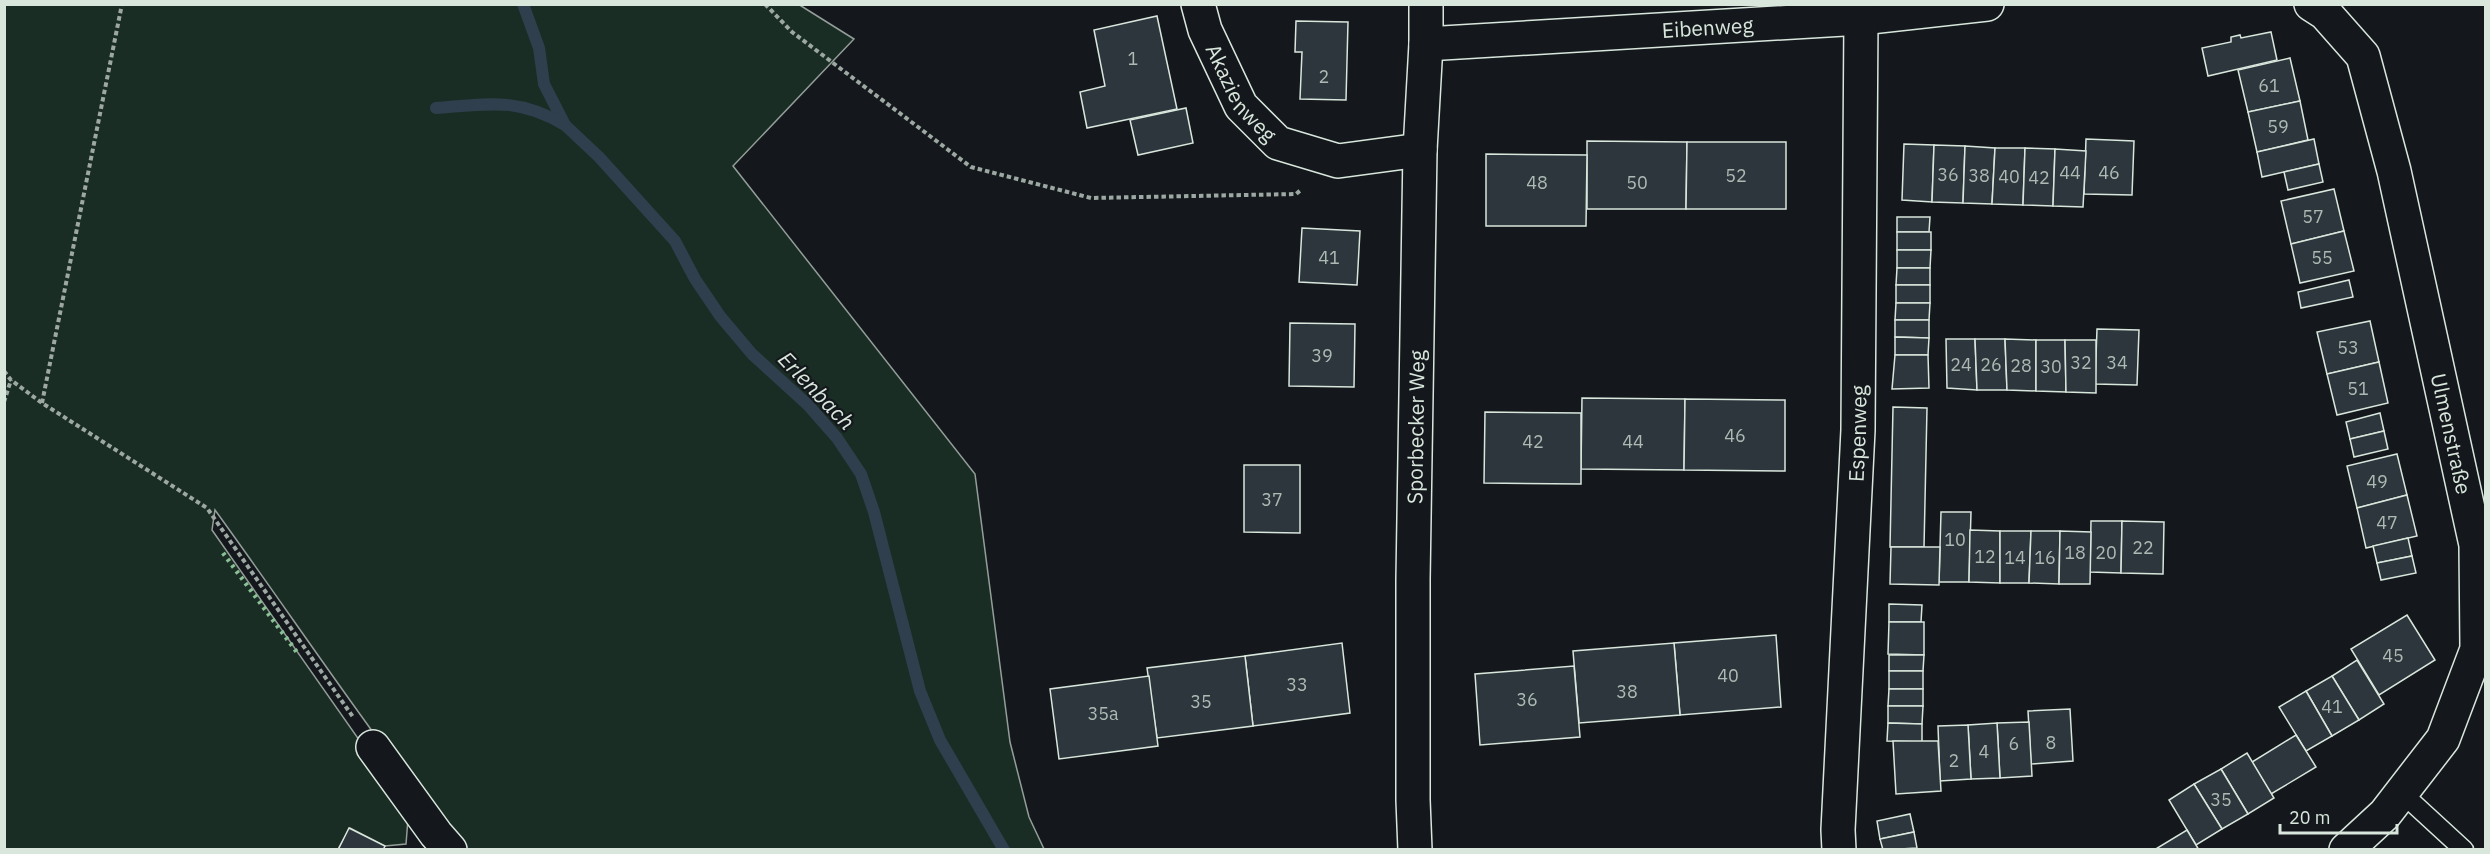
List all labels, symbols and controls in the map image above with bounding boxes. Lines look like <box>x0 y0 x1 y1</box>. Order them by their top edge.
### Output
street label: Eibenweg <box>1661 10 1754 44</box>
street label: Akazienweg <box>1200 39 1283 148</box>
house number: 1 <box>1128 47 1138 70</box>
house number: 2 <box>1319 65 1329 88</box>
house number: 61 <box>2258 74 2280 97</box>
house number: 59 <box>2267 115 2289 138</box>
house number: 44 <box>2059 161 2081 184</box>
house number: 46 <box>2098 161 2120 184</box>
house number: 36 <box>1937 163 1959 186</box>
house number: 52 <box>1725 164 1747 187</box>
house number: 38 <box>1968 164 1990 187</box>
house number: 40 <box>1998 165 2020 188</box>
house number: 42 <box>2028 166 2050 189</box>
house number: 48 <box>1526 171 1548 194</box>
house number: 50 <box>1626 171 1648 194</box>
house number: 57 <box>2302 205 2324 228</box>
house number: 41 <box>1318 246 1340 269</box>
house number: 55 <box>2311 246 2333 269</box>
house number: 53 <box>2337 336 2359 359</box>
water label: Erlenbach <box>772 344 862 436</box>
house number: 39 <box>1311 344 1333 367</box>
street label: Sporbecker Weg <box>1400 350 1431 504</box>
house number: 32 <box>2070 351 2092 374</box>
house number: 34 <box>2106 351 2128 374</box>
house number: 24 <box>1950 353 1972 376</box>
house number: 26 <box>1980 353 2002 376</box>
house number: 28 <box>2010 354 2032 377</box>
house number: 30 <box>2040 355 2062 378</box>
street label: Ulmenstraße <box>2425 371 2478 497</box>
house number: 51 <box>2347 377 2369 400</box>
street label: Espenweg <box>1841 385 1872 483</box>
house number: 46 <box>1724 424 1746 447</box>
house number: 42 <box>1522 430 1544 453</box>
house number: 44 <box>1622 430 1644 453</box>
house number: 49 <box>2366 470 2388 493</box>
house number: 37 <box>1261 488 1283 511</box>
house number: 47 <box>2376 511 2398 534</box>
house number: 10 <box>1944 528 1966 551</box>
house number: 22 <box>2132 536 2154 559</box>
house number: 18 <box>2064 541 2086 564</box>
house number: 20 <box>2095 541 2117 564</box>
house number: 12 <box>1974 545 1996 568</box>
house number: 14 <box>2004 546 2026 569</box>
house number: 16 <box>2034 546 2056 569</box>
house number: 45 <box>2382 644 2404 667</box>
house number: 40 <box>1717 664 1739 687</box>
house number: 33 <box>1286 673 1308 696</box>
house number: 38 <box>1616 680 1638 703</box>
house number: 36 <box>1516 688 1538 711</box>
house number: 35 <box>1190 690 1212 713</box>
house number: 41 <box>2321 695 2343 718</box>
house number: 35a <box>1087 702 1119 725</box>
house number: 8 <box>2046 731 2056 754</box>
house number: 6 <box>2009 732 2019 755</box>
house number: 4 <box>1979 740 1990 763</box>
house number: 2 <box>1949 749 1959 772</box>
house number: 35 <box>2210 788 2232 811</box>
scale bar <box>2280 797 2397 835</box>
text: 20 m <box>2289 806 2331 829</box>

